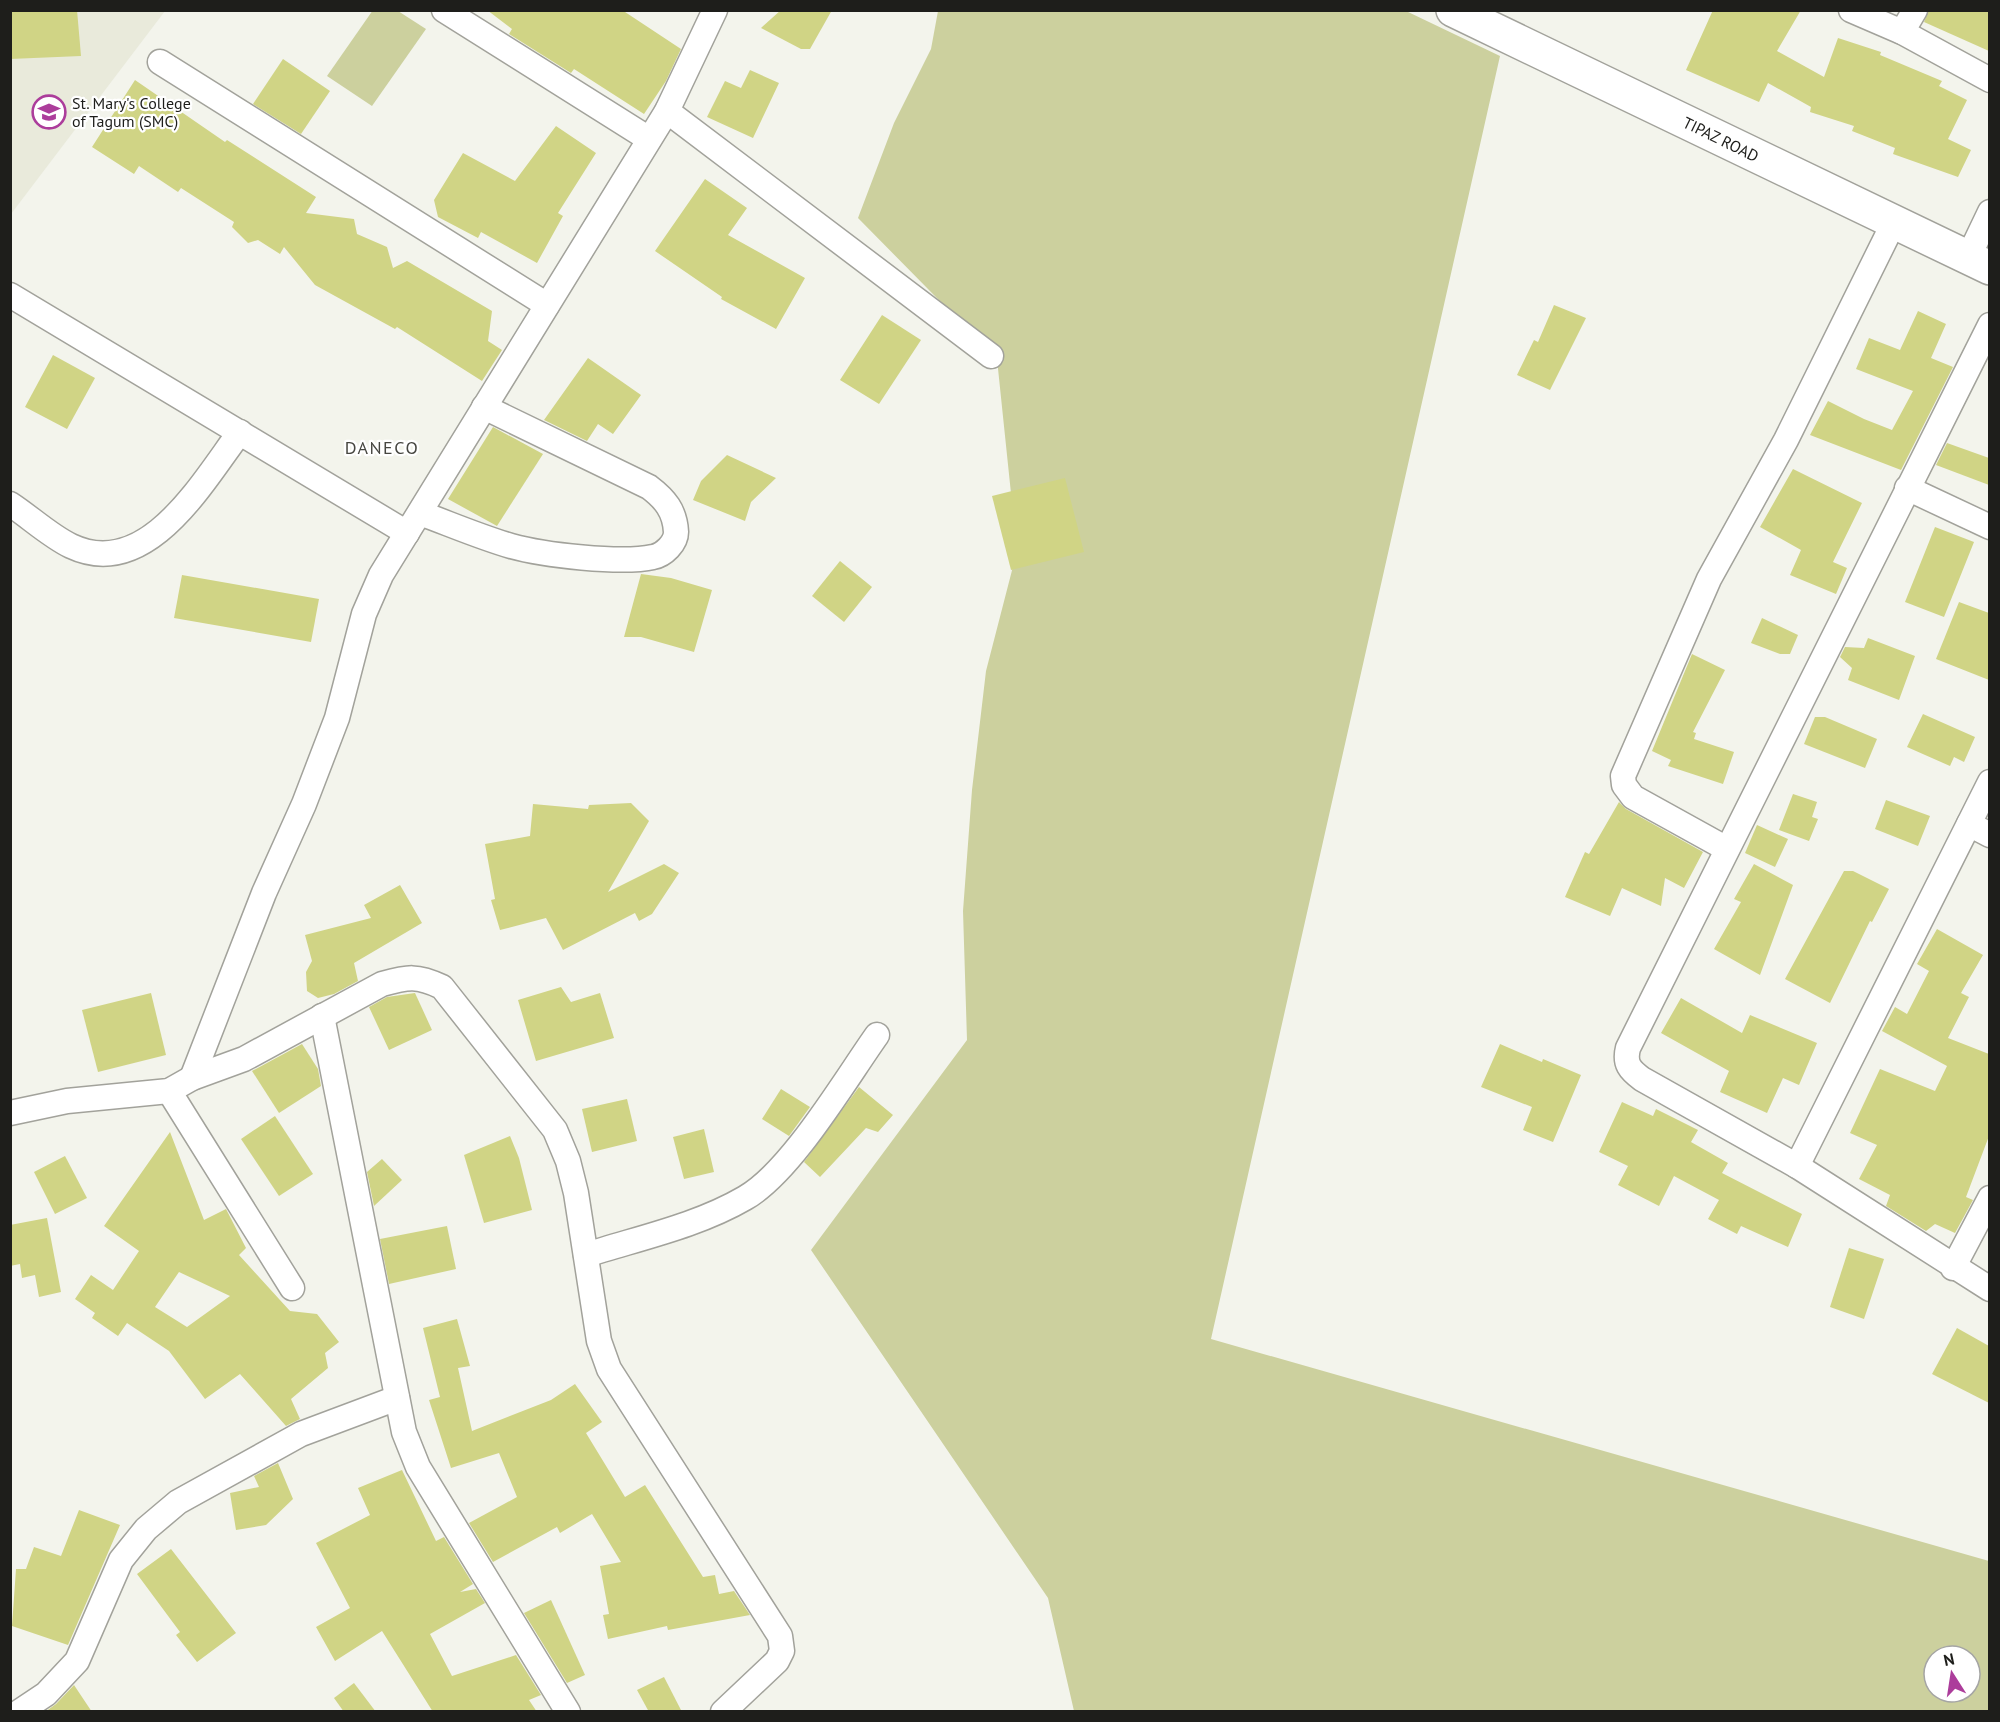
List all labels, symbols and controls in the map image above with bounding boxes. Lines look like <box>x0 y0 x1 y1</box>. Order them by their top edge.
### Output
place label: St. Mary's College of Tagum (SMC) <box>72 93 191 131</box>
school or university icon: St. Mary's College of Tagum (SMC) <box>31 94 67 130</box>
street label: TIPAZ ROAD <box>1680 112 1762 166</box>
district label: DANECO <box>345 436 419 459</box>
north arrow <box>1922 1644 1982 1704</box>
text: N <box>1942 1648 1956 1670</box>

